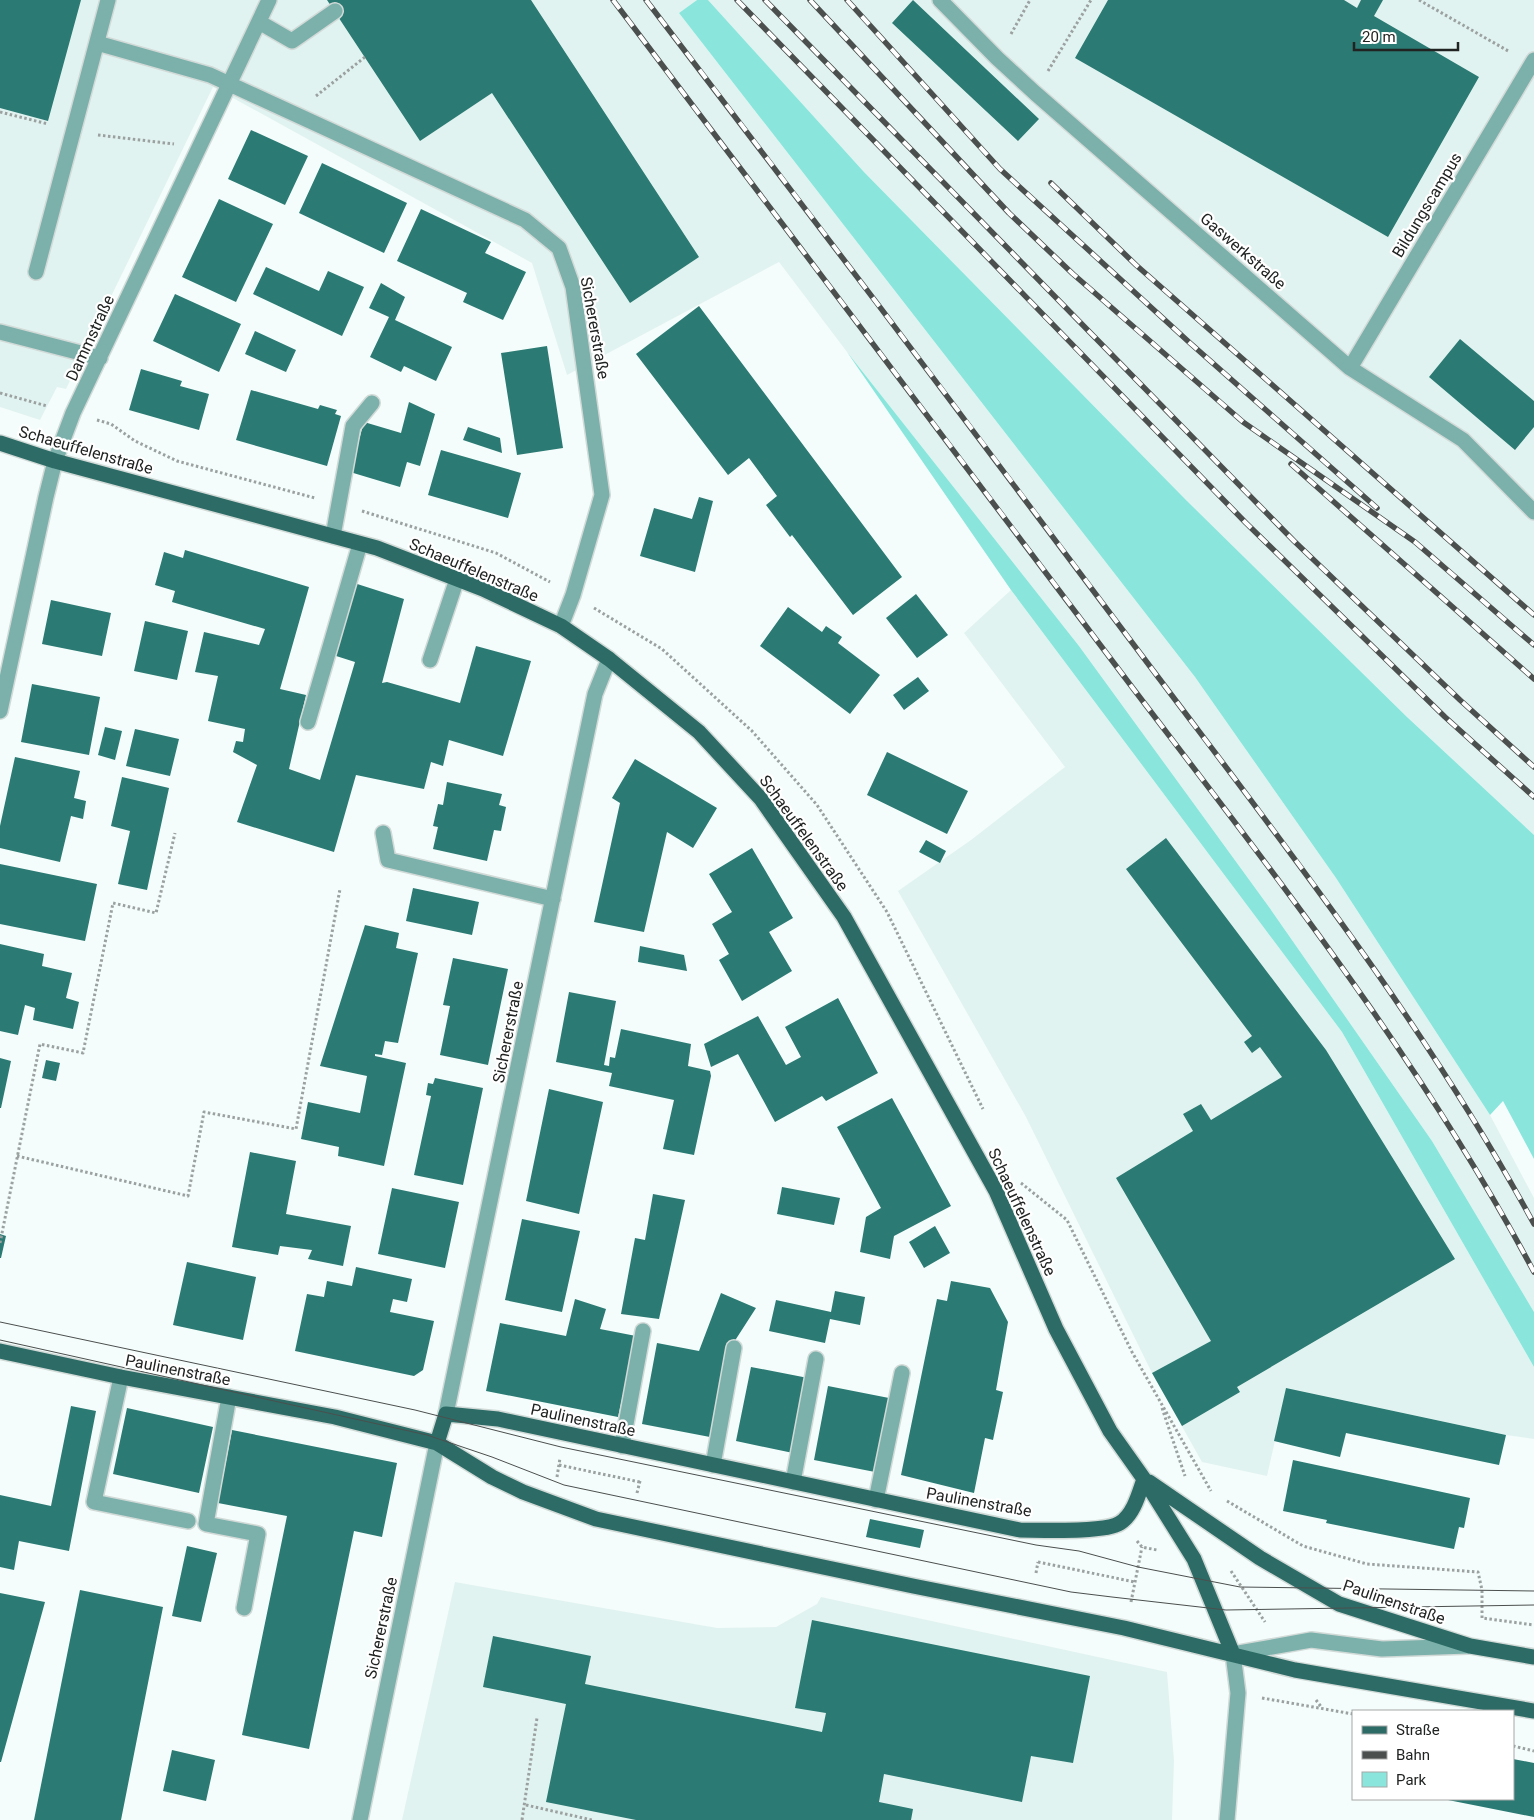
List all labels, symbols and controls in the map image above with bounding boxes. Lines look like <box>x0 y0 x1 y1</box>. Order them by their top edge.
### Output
scale bar <box>1354 20 1458 52</box>
text: 20 m <box>1362 28 1396 46</box>
street label: Bildungscampus <box>1388 149 1466 261</box>
street label: Gaswerkstraße <box>1196 209 1290 293</box>
street label: Sichererstraße <box>577 275 613 381</box>
street label: Dammstraße <box>62 292 118 384</box>
street label: Schaeuffelenstraße <box>17 422 155 478</box>
street label: Schaeuffelenstraße <box>406 534 542 606</box>
street label: Schaeuffelenstraße <box>756 771 852 895</box>
street label: Sichererstraße <box>489 979 527 1085</box>
street label: Schaeuffelenstraße <box>984 1145 1060 1279</box>
street label: Paulinenstraße <box>124 1350 232 1390</box>
street label: Paulinenstraße <box>529 1400 637 1440</box>
street label: Paulinenstraße <box>925 1483 1033 1521</box>
street label: Sichererstraße <box>361 1575 401 1681</box>
street label: Paulinenstraße <box>1340 1576 1448 1628</box>
legend <box>1352 1710 1514 1800</box>
text: Straße <box>1396 1721 1440 1739</box>
text: Bahn <box>1396 1746 1430 1764</box>
text: Park <box>1396 1771 1427 1789</box>

